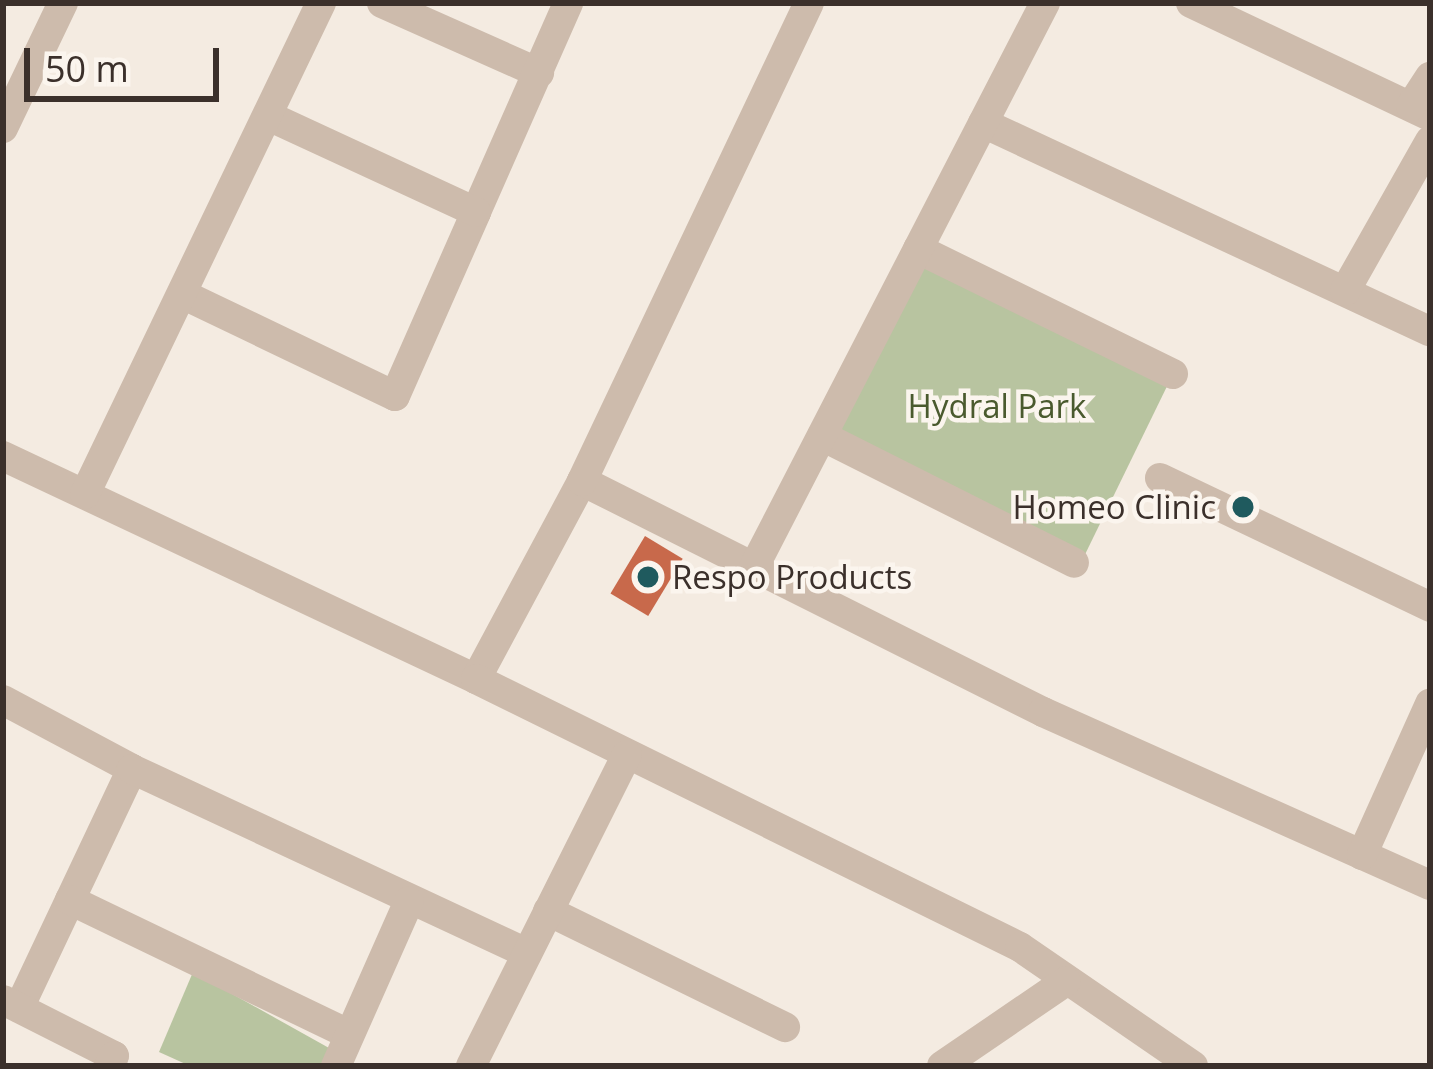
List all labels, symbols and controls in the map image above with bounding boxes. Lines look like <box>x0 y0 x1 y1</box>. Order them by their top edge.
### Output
scale bar <box>30 24 225 98</box>
text: 50 m <box>45 44 129 93</box>
park label: Hydral Park <box>908 386 1086 426</box>
place label: Homeo Clinic <box>1012 487 1216 527</box>
marker: Homeo Clinic <box>1227 491 1259 523</box>
place label: Respo Products <box>672 557 912 597</box>
marker: Respo Products <box>635 564 661 590</box>

